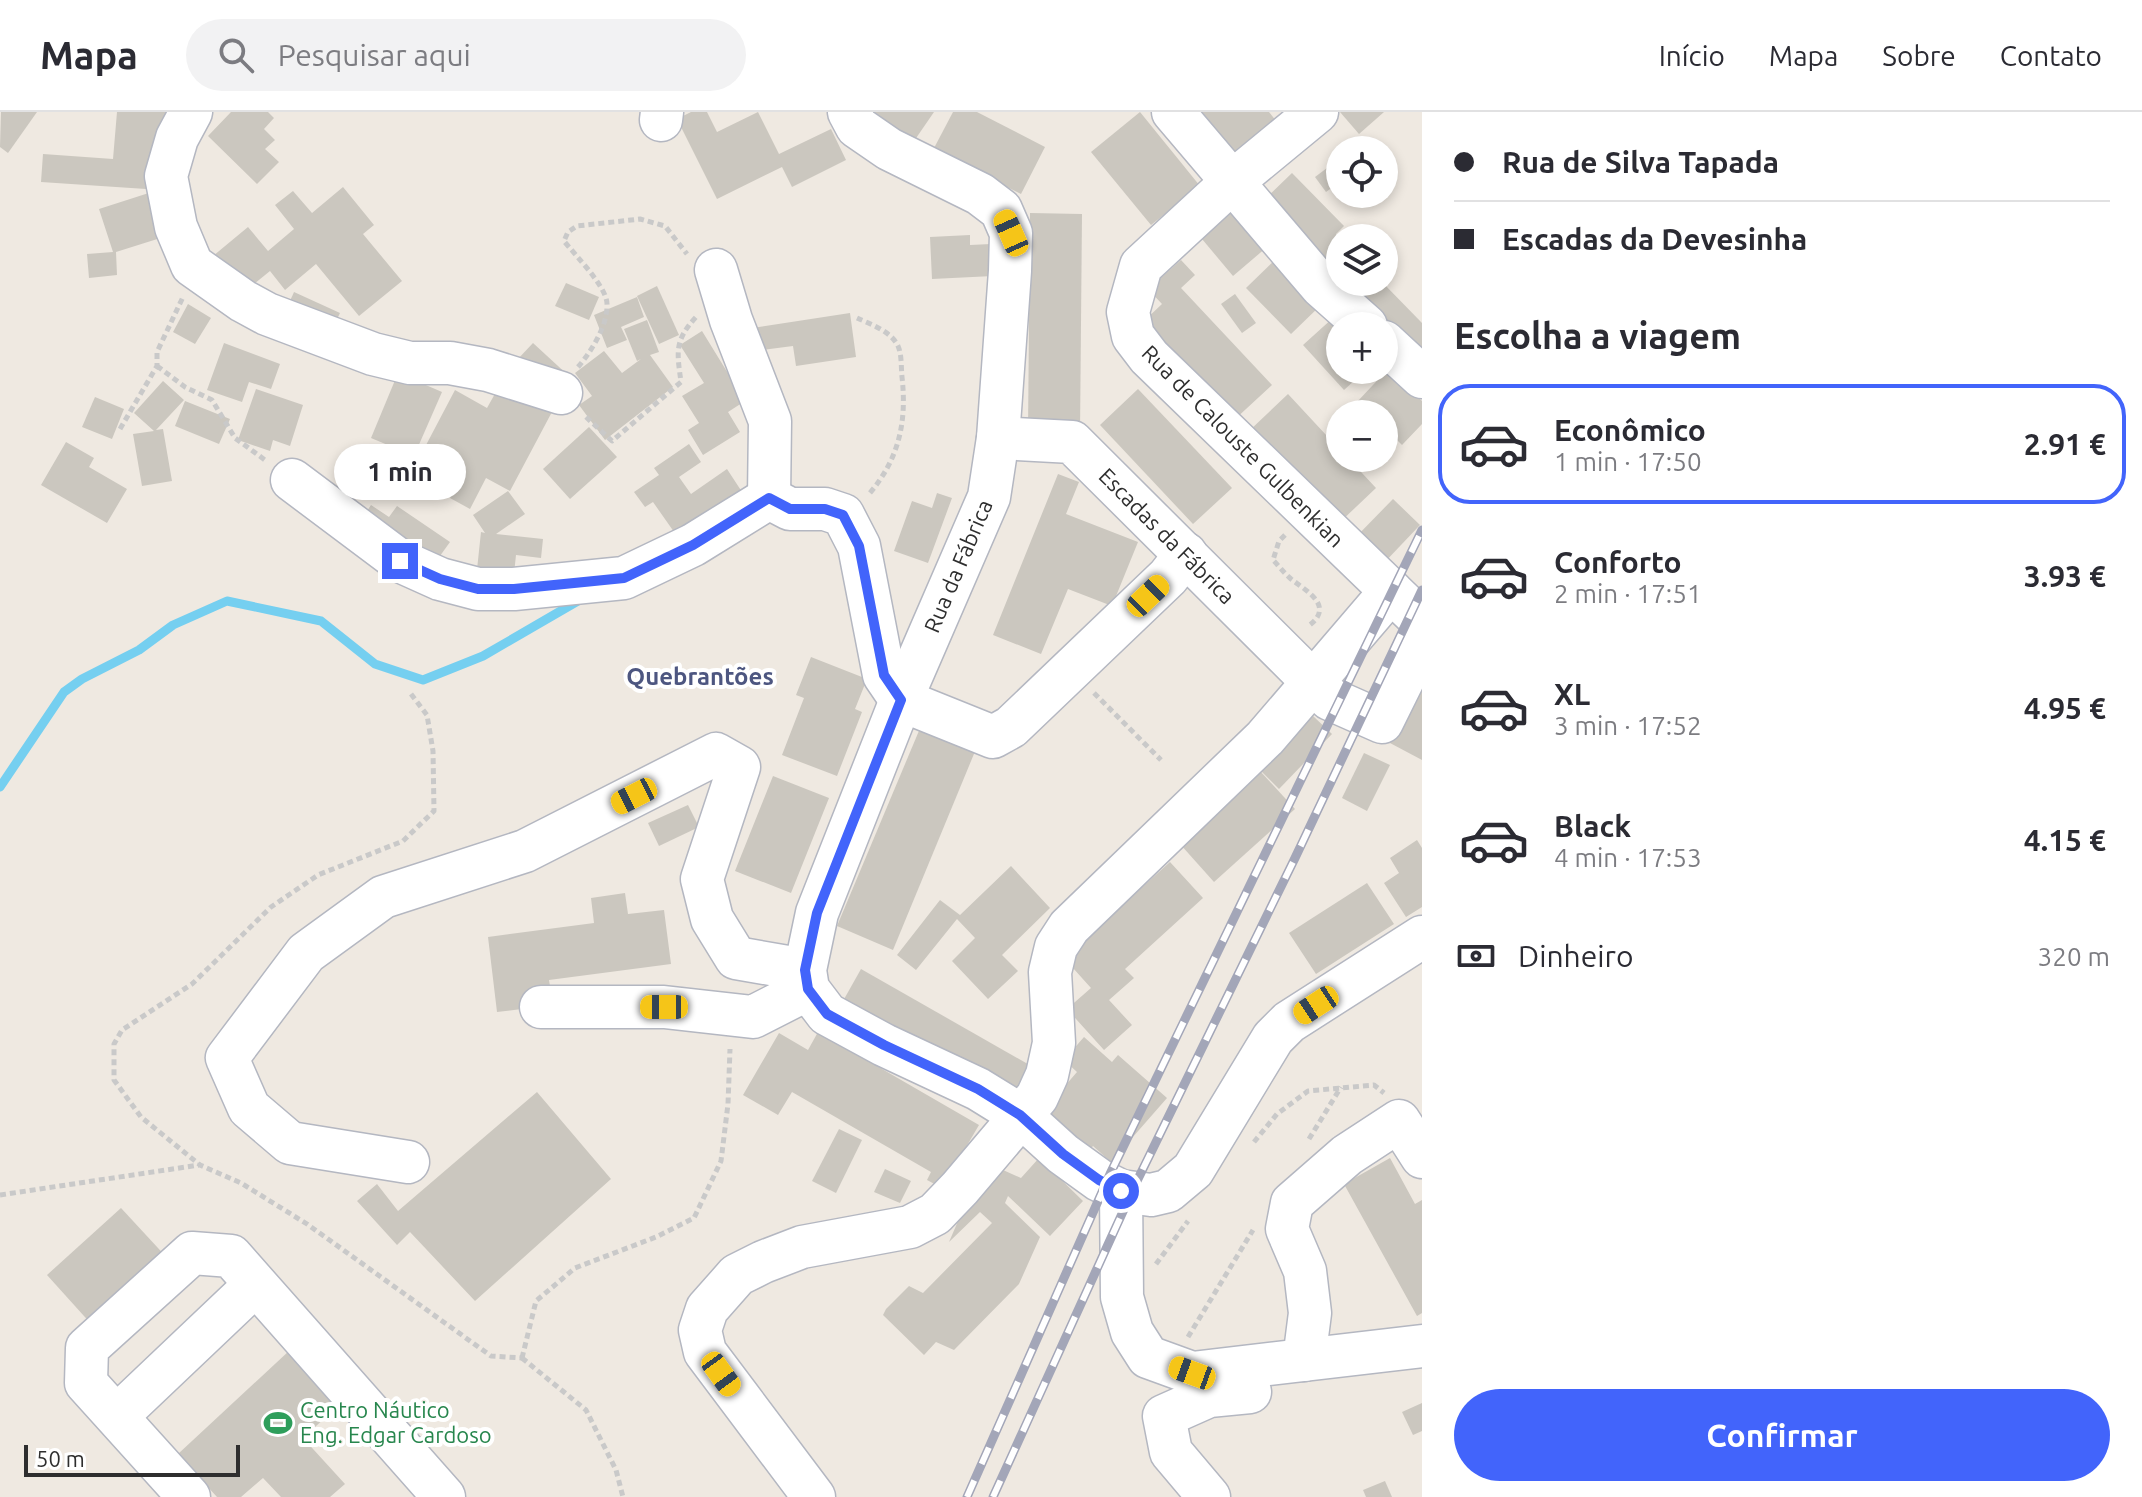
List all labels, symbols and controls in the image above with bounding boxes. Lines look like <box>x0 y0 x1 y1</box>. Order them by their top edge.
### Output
search box <box>186 19 746 91</box>
icon: search <box>214 33 258 77</box>
text: Mapa <box>40 34 138 76</box>
text: Pesquisar aqui <box>278 38 471 72</box>
text: Início <box>1659 40 1725 71</box>
text: Mapa <box>1769 40 1838 71</box>
text: Sobre <box>1882 40 1956 71</box>
text: Contato <box>2000 40 2102 71</box>
map controls <box>1326 136 1398 472</box>
button: locate <box>1326 136 1398 208</box>
text: Rua de Silva Tapada <box>1502 145 1779 179</box>
car <box>990 206 1032 260</box>
text: Escadas da Devesinha <box>1502 222 1807 256</box>
button: layers <box>1326 224 1398 296</box>
button: + <box>1326 312 1398 384</box>
text: Escolha a viagem <box>1454 315 1741 356</box>
street label: Rua de Calouste Gulbenkian <box>1137 340 1349 552</box>
button: − <box>1326 400 1398 472</box>
icon: car <box>1458 408 1530 480</box>
text: Econômico <box>1554 413 1706 447</box>
text: 2.91 € <box>2024 427 2106 461</box>
callout: 1 min <box>334 445 466 501</box>
text: 1 min · 17:50 <box>1554 447 1702 476</box>
text: 1 min <box>367 457 433 486</box>
street label: Escadas da Fábrica <box>1094 463 1240 609</box>
street label: Rua da Fábrica <box>918 496 997 636</box>
icon: car <box>1458 540 1530 612</box>
route end <box>382 543 418 579</box>
text: Conforto <box>1554 545 1682 579</box>
text: 3.93 € <box>2024 559 2106 593</box>
car <box>1122 571 1174 621</box>
text: 2 min · 17:51 <box>1554 579 1702 608</box>
district label: Quebrantões <box>626 663 774 690</box>
icon: car <box>1458 672 1530 744</box>
text: XL <box>1554 677 1590 711</box>
text: 4.95 € <box>2024 691 2106 725</box>
text: 3 min · 17:52 <box>1554 711 1702 740</box>
car <box>607 774 661 818</box>
icon: car <box>1458 804 1530 876</box>
text: Black <box>1554 809 1631 843</box>
text: 4.15 € <box>2024 823 2106 857</box>
text: 4 min · 17:53 <box>1554 843 1702 872</box>
icon: cash <box>1454 934 1498 978</box>
text: Dinheiro <box>1518 939 1633 973</box>
text: 320 m <box>2038 942 2110 971</box>
car <box>1289 982 1343 1028</box>
car <box>640 995 688 1019</box>
route start <box>1103 1173 1139 1209</box>
car <box>697 1348 745 1400</box>
car <box>1165 1354 1219 1392</box>
button: Confirmar <box>1454 1389 2110 1481</box>
place label: Centro Náutico Eng. Edgar Cardoso <box>300 1397 492 1447</box>
sports icon: Centro Náutico Eng. Edgar Cardoso <box>263 1408 293 1438</box>
scale bar <box>24 1441 240 1477</box>
text: 50 m <box>36 1446 85 1471</box>

